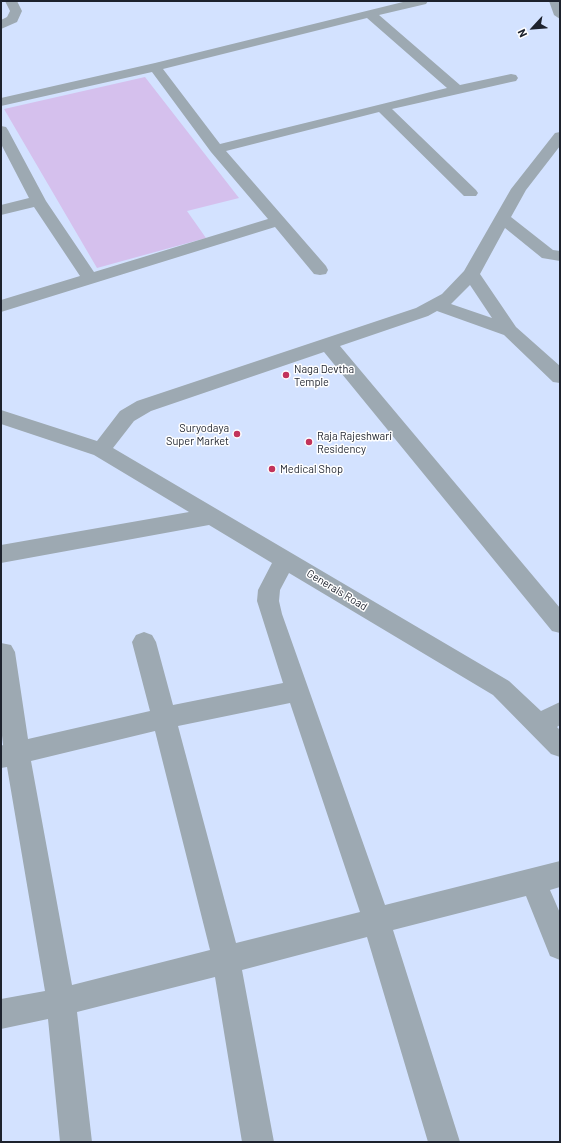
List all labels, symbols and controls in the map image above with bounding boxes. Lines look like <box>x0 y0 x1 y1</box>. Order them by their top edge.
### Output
north arrow <box>513 8 553 48</box>
text: N <box>514 27 529 40</box>
place label: Naga Devtha Temple <box>294 362 354 388</box>
marker: Naga Devtha Temple <box>281 370 291 380</box>
place label: Suryodaya Super Market <box>166 421 229 447</box>
marker: Suryodaya Super Market <box>232 429 242 439</box>
place label: Raja Rajeshwari Residency <box>317 429 392 455</box>
marker: Raja Rajeshwari Residency <box>304 437 314 447</box>
place label: Medical Shop <box>280 462 343 476</box>
marker: Medical Shop <box>267 464 277 474</box>
street label: Generals Road <box>304 567 370 613</box>

